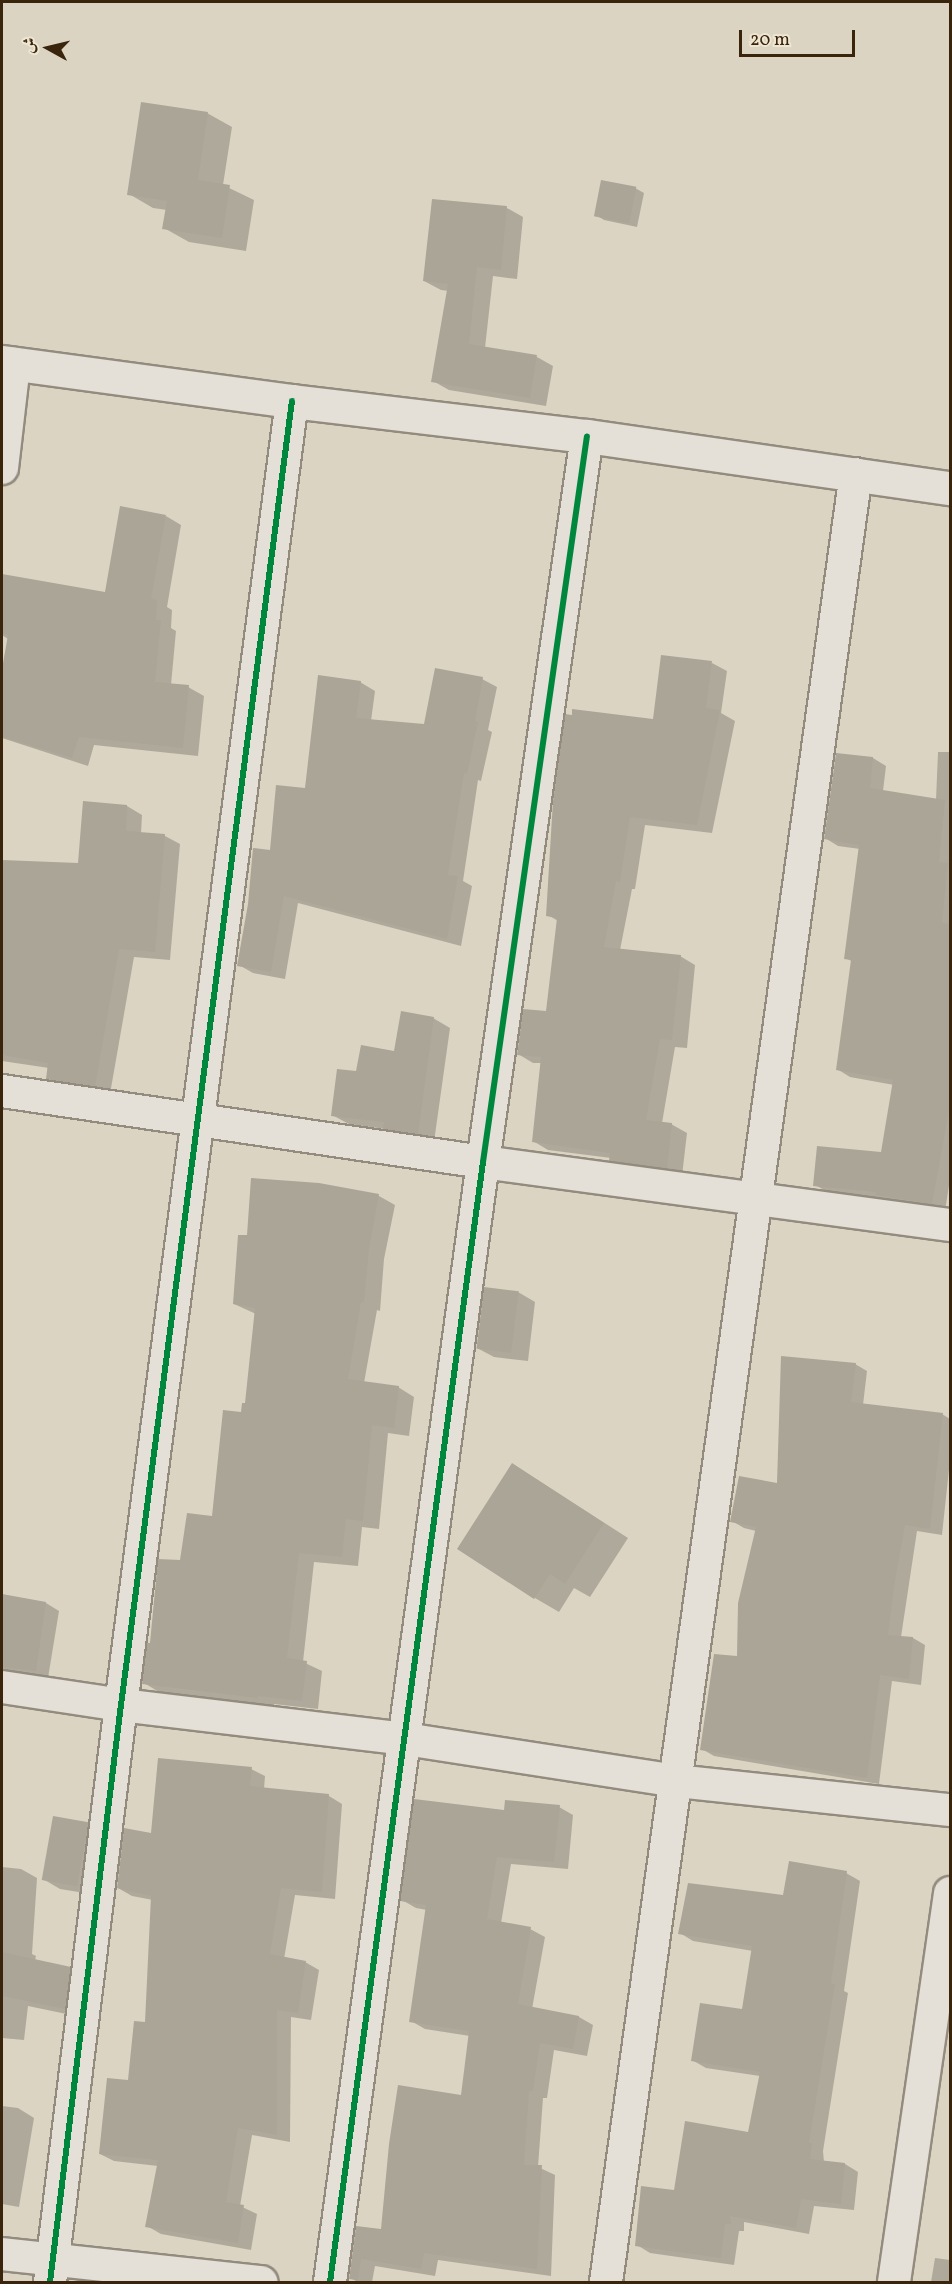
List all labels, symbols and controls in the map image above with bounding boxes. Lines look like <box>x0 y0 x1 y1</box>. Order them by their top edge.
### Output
north arrow <box>18 18 78 78</box>
scale bar <box>742 18 858 56</box>
text: 20 m <box>750 28 790 53</box>
text: ش <box>18 36 42 55</box>

